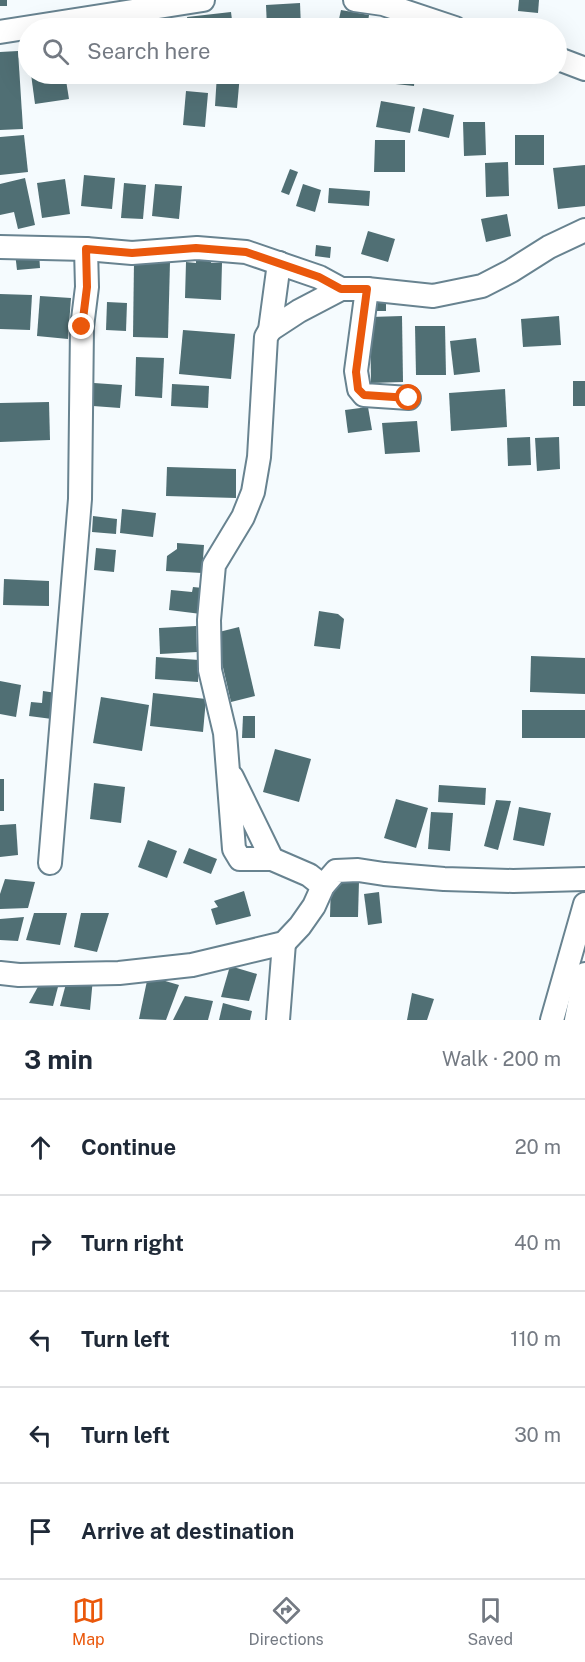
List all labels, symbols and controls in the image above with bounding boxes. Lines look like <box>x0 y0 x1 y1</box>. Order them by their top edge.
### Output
search box <box>18 18 567 84</box>
icon: search <box>39 35 72 68</box>
text: Search here <box>87 38 211 64</box>
route end <box>68 313 94 339</box>
route start <box>395 384 421 410</box>
text: 3 min <box>24 1044 93 1075</box>
text: Walk · 200 m <box>442 1047 561 1071</box>
icon: ahead <box>24 1131 57 1164</box>
text: Continue <box>81 1134 176 1160</box>
text: 20 m <box>515 1135 561 1159</box>
icon: right <box>24 1227 57 1260</box>
text: Turn right <box>81 1230 184 1256</box>
text: 40 m <box>514 1231 561 1255</box>
icon: left <box>24 1323 57 1356</box>
text: Turn left <box>81 1326 170 1352</box>
text: 110 m <box>510 1327 561 1351</box>
icon: left <box>24 1419 57 1452</box>
text: Turn left <box>81 1422 170 1448</box>
text: 30 m <box>514 1423 561 1447</box>
icon: arrive <box>24 1515 57 1548</box>
text: Arrive at destination <box>81 1518 294 1544</box>
tab: Map <box>72 1594 105 1649</box>
tab: Directions <box>249 1594 324 1649</box>
tab: Saved <box>467 1594 513 1649</box>

